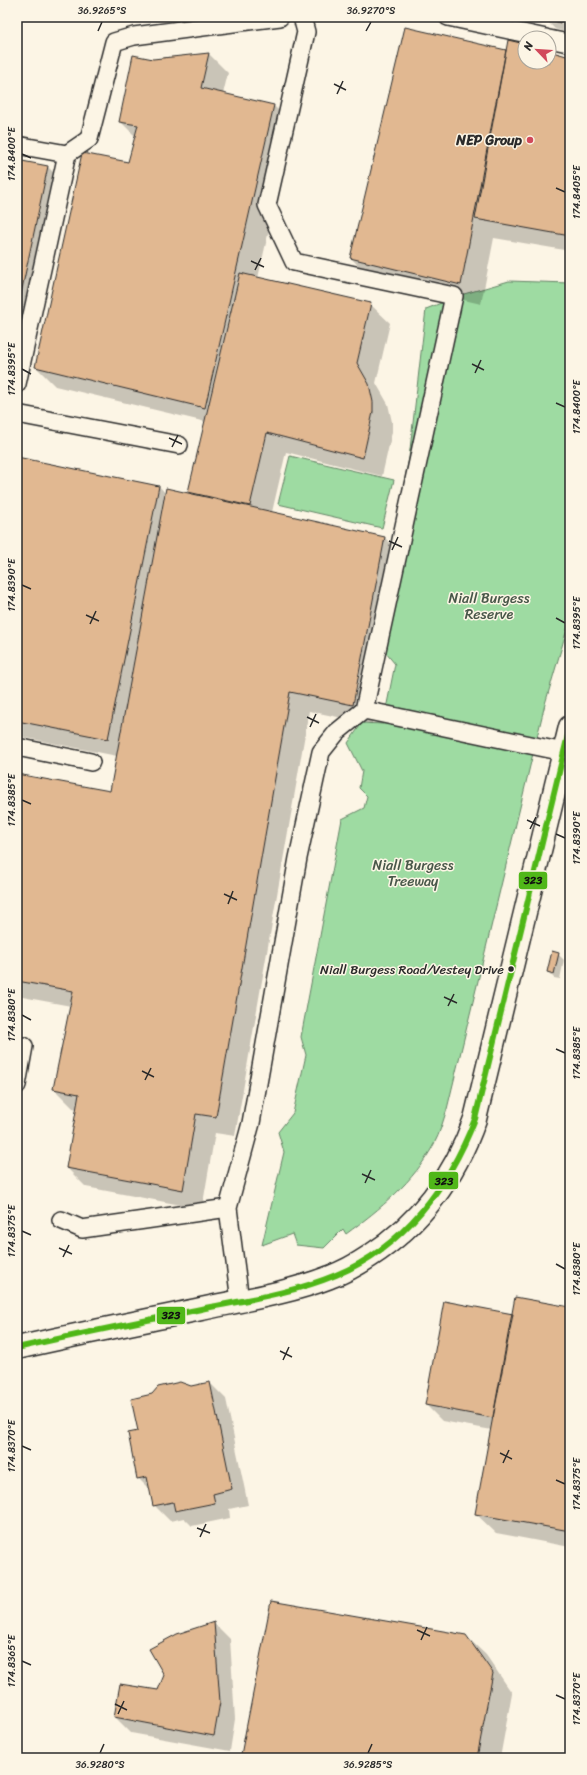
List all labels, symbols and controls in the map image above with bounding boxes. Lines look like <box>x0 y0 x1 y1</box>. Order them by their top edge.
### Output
text: 36.9265°S <box>78 2 127 20</box>
text: 36.9270°S <box>347 2 396 20</box>
north arrow <box>517 30 557 70</box>
text: N <box>518 38 539 54</box>
text: 174.8400°E <box>3 126 21 181</box>
place label: NEP Group <box>455 128 523 153</box>
marker: NEP Group <box>525 135 535 145</box>
text: 174.8405°E <box>568 164 586 219</box>
text: 174.8395°E <box>3 341 21 395</box>
text: 174.8400°E <box>568 379 586 434</box>
text: 174.8390°E <box>3 557 21 612</box>
park label: Niall Burgess Reserve <box>449 586 530 627</box>
text: 174.8395°E <box>568 595 586 649</box>
text: 174.8385°E <box>3 772 21 826</box>
text: 174.8390°E <box>568 810 586 865</box>
park label: Niall Burgess Treeway <box>373 853 454 894</box>
line badge: 323 <box>518 871 548 890</box>
text: 323 <box>523 871 543 890</box>
place label: Niall Burgess Road/Vestey Drive <box>320 958 504 981</box>
marker: Niall Burgess Road/Vestey Drive <box>506 964 516 974</box>
text: 174.8380°E <box>3 987 21 1041</box>
text: 174.8385°E <box>568 1025 586 1079</box>
line badge: 323 <box>428 1171 459 1190</box>
text: 323 <box>434 1172 454 1191</box>
text: 174.8375°E <box>3 1203 21 1257</box>
text: 174.8380°E <box>568 1241 586 1295</box>
line badge: 323 <box>156 1306 186 1325</box>
text: 323 <box>161 1306 181 1325</box>
text: 174.8370°E <box>3 1418 21 1472</box>
text: 174.8375°E <box>568 1456 586 1510</box>
text: 174.8365°E <box>3 1633 21 1687</box>
text: 174.8370°E <box>568 1671 586 1725</box>
text: 36.9280°S <box>75 1756 125 1774</box>
text: 36.9285°S <box>344 1756 393 1774</box>

